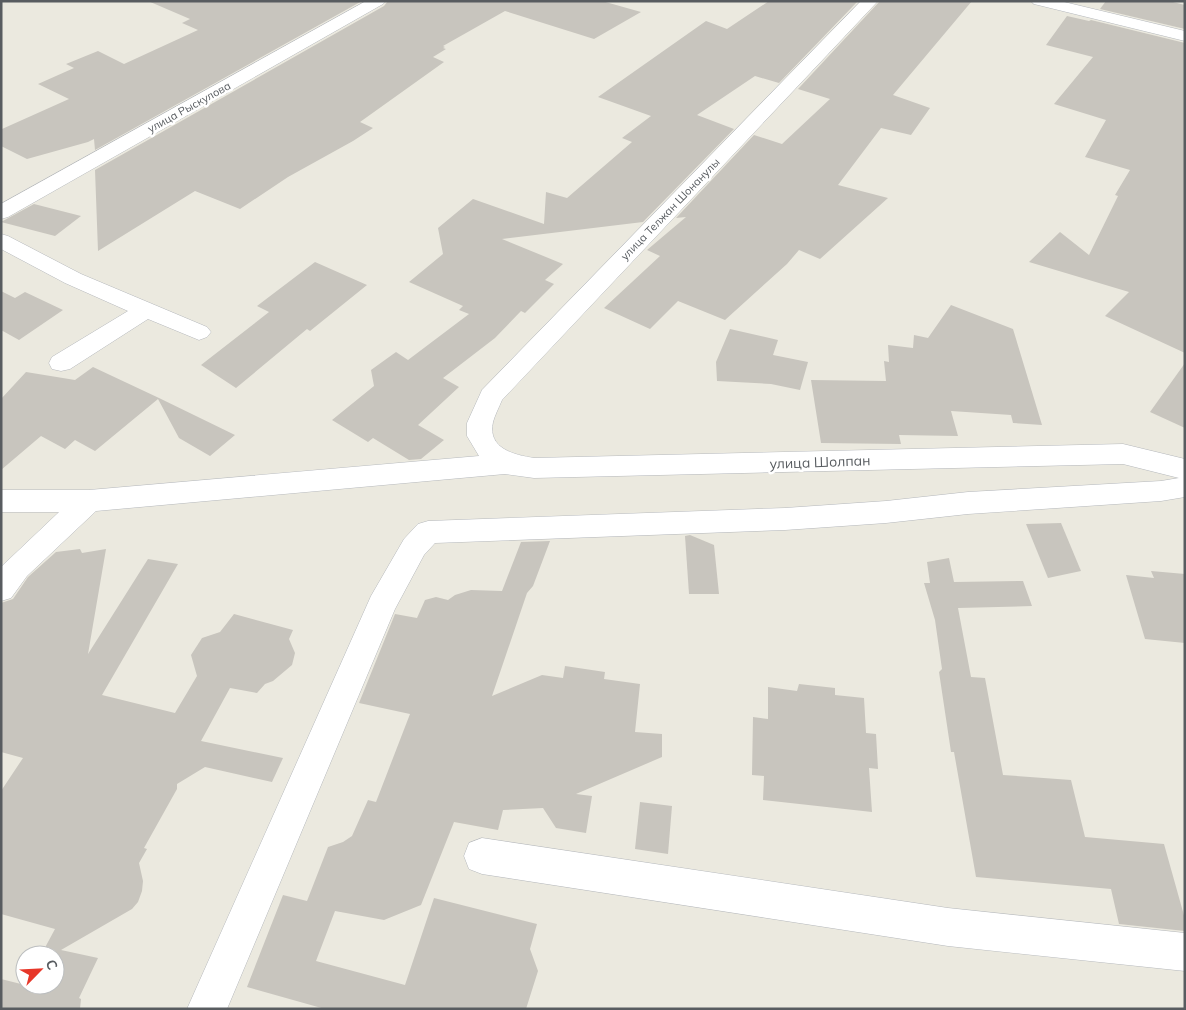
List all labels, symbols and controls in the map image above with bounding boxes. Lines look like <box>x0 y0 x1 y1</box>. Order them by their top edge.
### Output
street label: улица Рыскулова <box>145 78 233 136</box>
street label: улица Телжан Шонанулы <box>617 155 723 263</box>
street label: улица Шолпан <box>769 451 871 473</box>
north arrow <box>15 945 65 995</box>
text: С <box>42 957 62 973</box>

